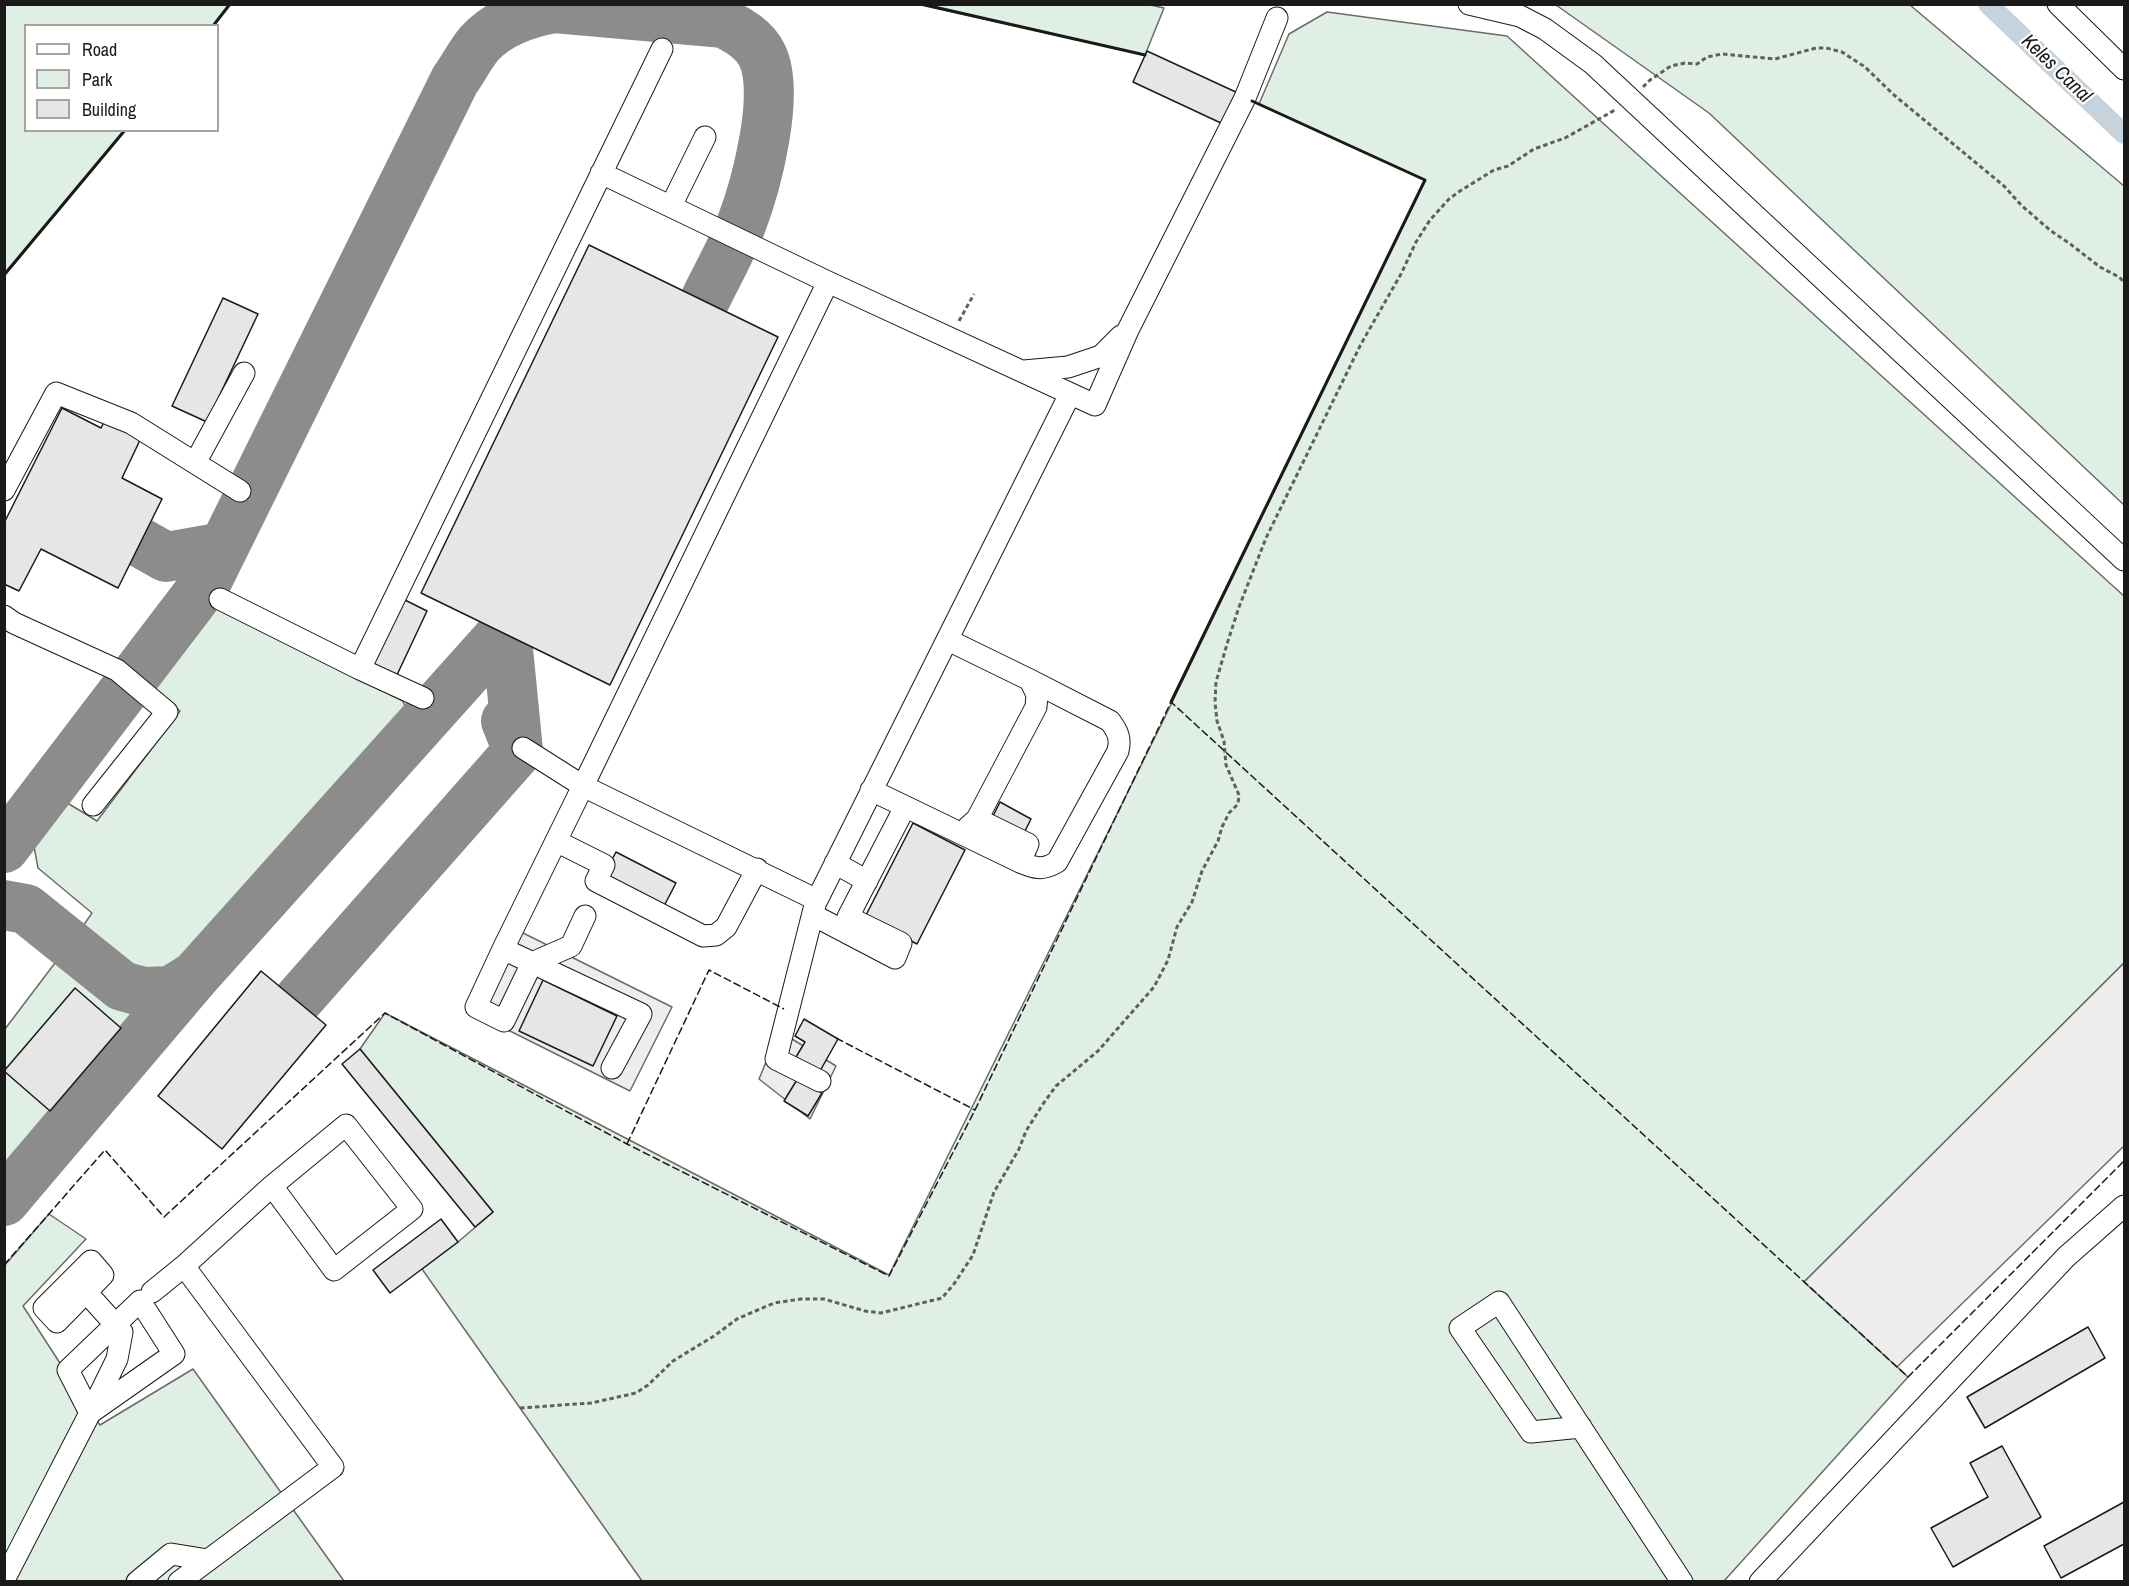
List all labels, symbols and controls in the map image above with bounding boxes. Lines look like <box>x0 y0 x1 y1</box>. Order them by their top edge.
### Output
legend <box>24 24 219 132</box>
water label: Keles Canal <box>2016 30 2096 108</box>
text: Road <box>82 37 117 62</box>
text: Park <box>82 67 112 92</box>
text: Building <box>82 97 136 122</box>

